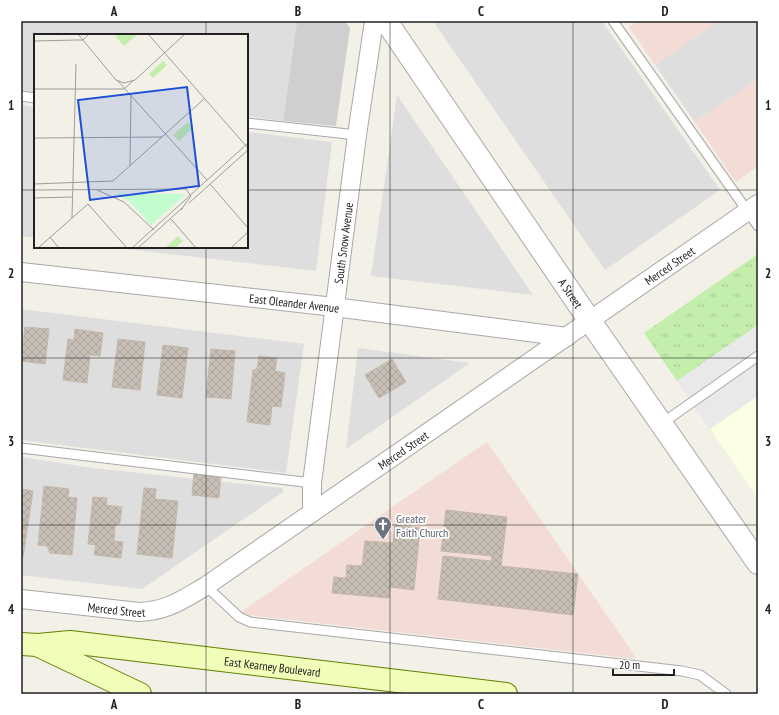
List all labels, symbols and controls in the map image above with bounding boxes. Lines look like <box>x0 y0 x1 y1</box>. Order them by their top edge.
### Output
text: A <box>110 3 118 20</box>
text: B <box>295 3 301 20</box>
text: C <box>478 3 484 20</box>
text: D <box>662 3 669 20</box>
inset map <box>34 34 248 248</box>
text: 1 <box>8 97 14 114</box>
text: 1 <box>765 97 771 114</box>
street label: South Snow Avenue <box>330 201 356 284</box>
street label: Merced Street <box>641 242 698 288</box>
text: 2 <box>8 265 14 282</box>
text: 2 <box>765 265 771 282</box>
street label: A Street <box>556 275 587 311</box>
street label: East Oleander Avenue <box>249 290 340 315</box>
street label: Merced Street <box>375 427 431 472</box>
text: 3 <box>8 433 14 450</box>
text: 3 <box>765 433 771 450</box>
place label: Greater Faith Church <box>396 511 448 540</box>
church icon: Greater Faith Church <box>373 515 393 540</box>
street label: Merced Street <box>87 599 146 620</box>
text: 4 <box>8 601 15 618</box>
text: 4 <box>765 601 772 618</box>
scale bar <box>613 651 674 677</box>
street label: East Kearney Boulevard <box>223 653 321 679</box>
text: 20 m <box>619 657 640 672</box>
text: A <box>110 696 118 713</box>
text: B <box>295 696 301 713</box>
text: C <box>478 696 484 713</box>
text: D <box>662 696 669 713</box>

